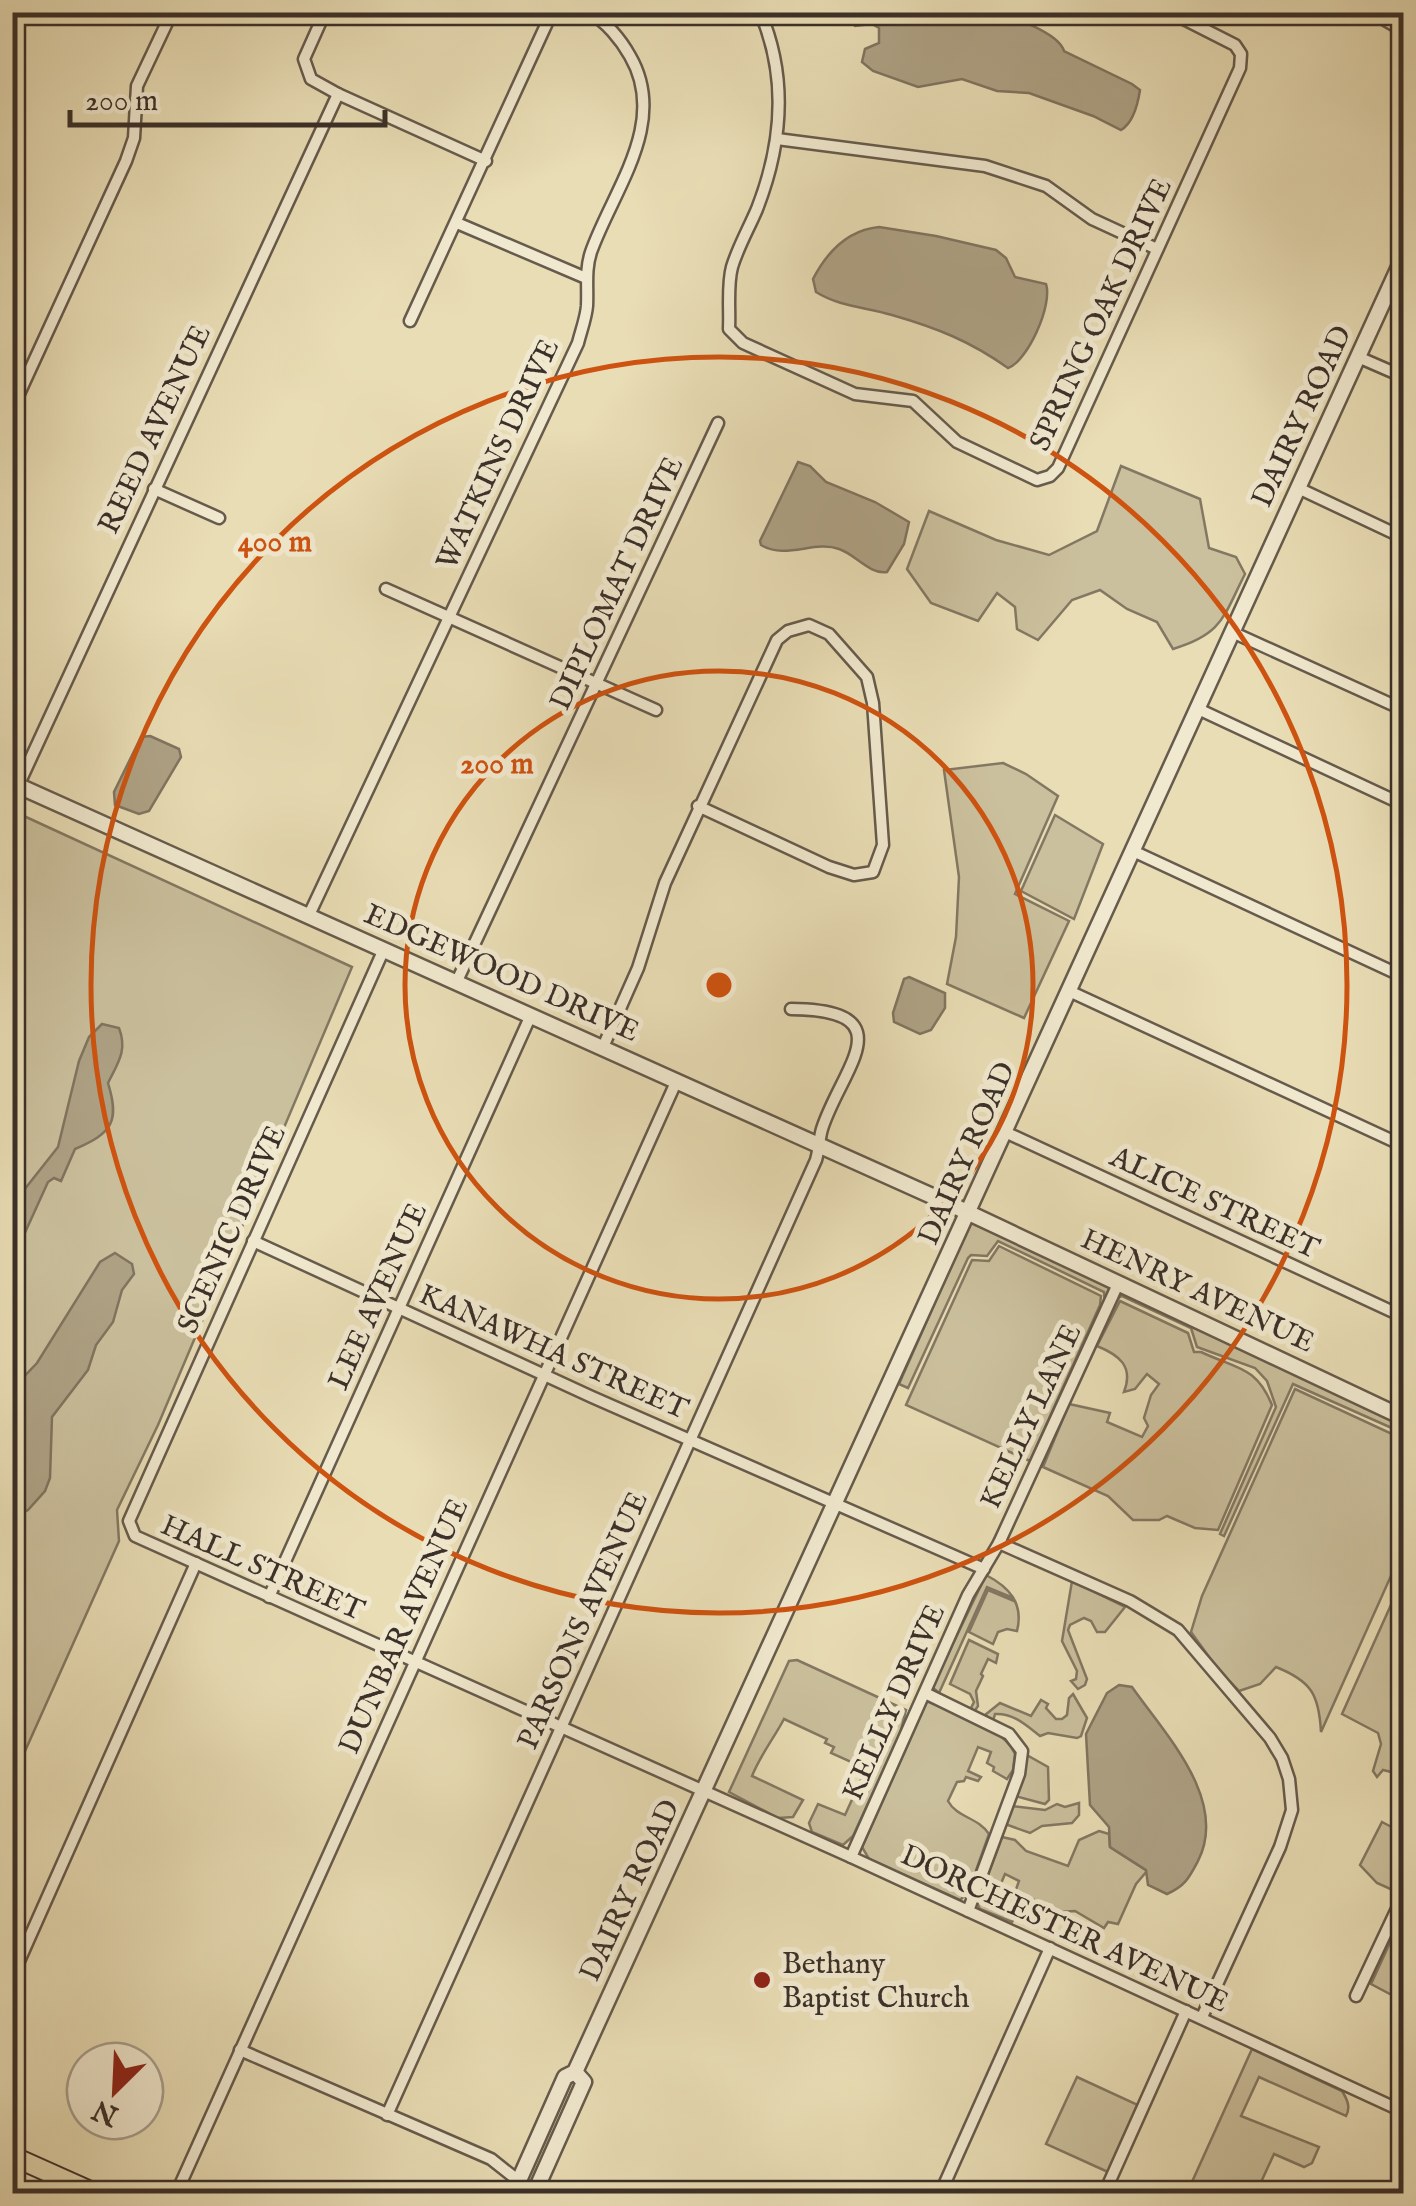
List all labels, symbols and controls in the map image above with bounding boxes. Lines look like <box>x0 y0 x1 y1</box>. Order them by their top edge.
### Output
scale bar <box>70 65 385 127</box>
text: 200 m <box>85 83 158 121</box>
street label: SPRING OAK DRIVE <box>1022 172 1182 457</box>
street label: REED AVENUE <box>91 319 221 540</box>
street label: DAIRY ROAD <box>1244 320 1362 514</box>
street label: WATKINS DRIVE <box>429 333 569 576</box>
street label: DIPLOMAT DRIVE <box>542 451 693 717</box>
text: 400 m <box>238 524 312 562</box>
text: 200 m <box>460 746 534 784</box>
street label: EDGEWOOD DRIVE <box>358 896 645 1052</box>
centre of rings <box>701 967 737 1003</box>
street label: DAIRY ROAD <box>910 1056 1025 1251</box>
street label: SCENIC DRIVE <box>170 1120 296 1340</box>
street label: ALICE STREET <box>1103 1138 1325 1269</box>
street label: LEE AVENUE <box>321 1197 437 1396</box>
street label: HENRY AVENUE <box>1074 1221 1320 1363</box>
street label: KANAWHA STREET <box>413 1276 694 1429</box>
street label: KELLY LANE <box>972 1318 1091 1515</box>
street label: PARSONS AVENUE <box>510 1486 658 1756</box>
street label: DUNBAR AVENUE <box>331 1493 478 1761</box>
street label: HALL STREET <box>155 1507 370 1631</box>
street label: KELLY DRIVE <box>835 1599 955 1807</box>
street label: DAIRY ROAD <box>572 1794 690 1988</box>
street label: DORCHESTER AVENUE <box>894 1837 1234 2023</box>
place label: Bethany Baptist Church <box>782 1946 969 2018</box>
marker: Bethany Baptist Church <box>751 1969 773 1991</box>
north arrow <box>65 2041 165 2141</box>
text: N <box>88 2091 125 2133</box>

